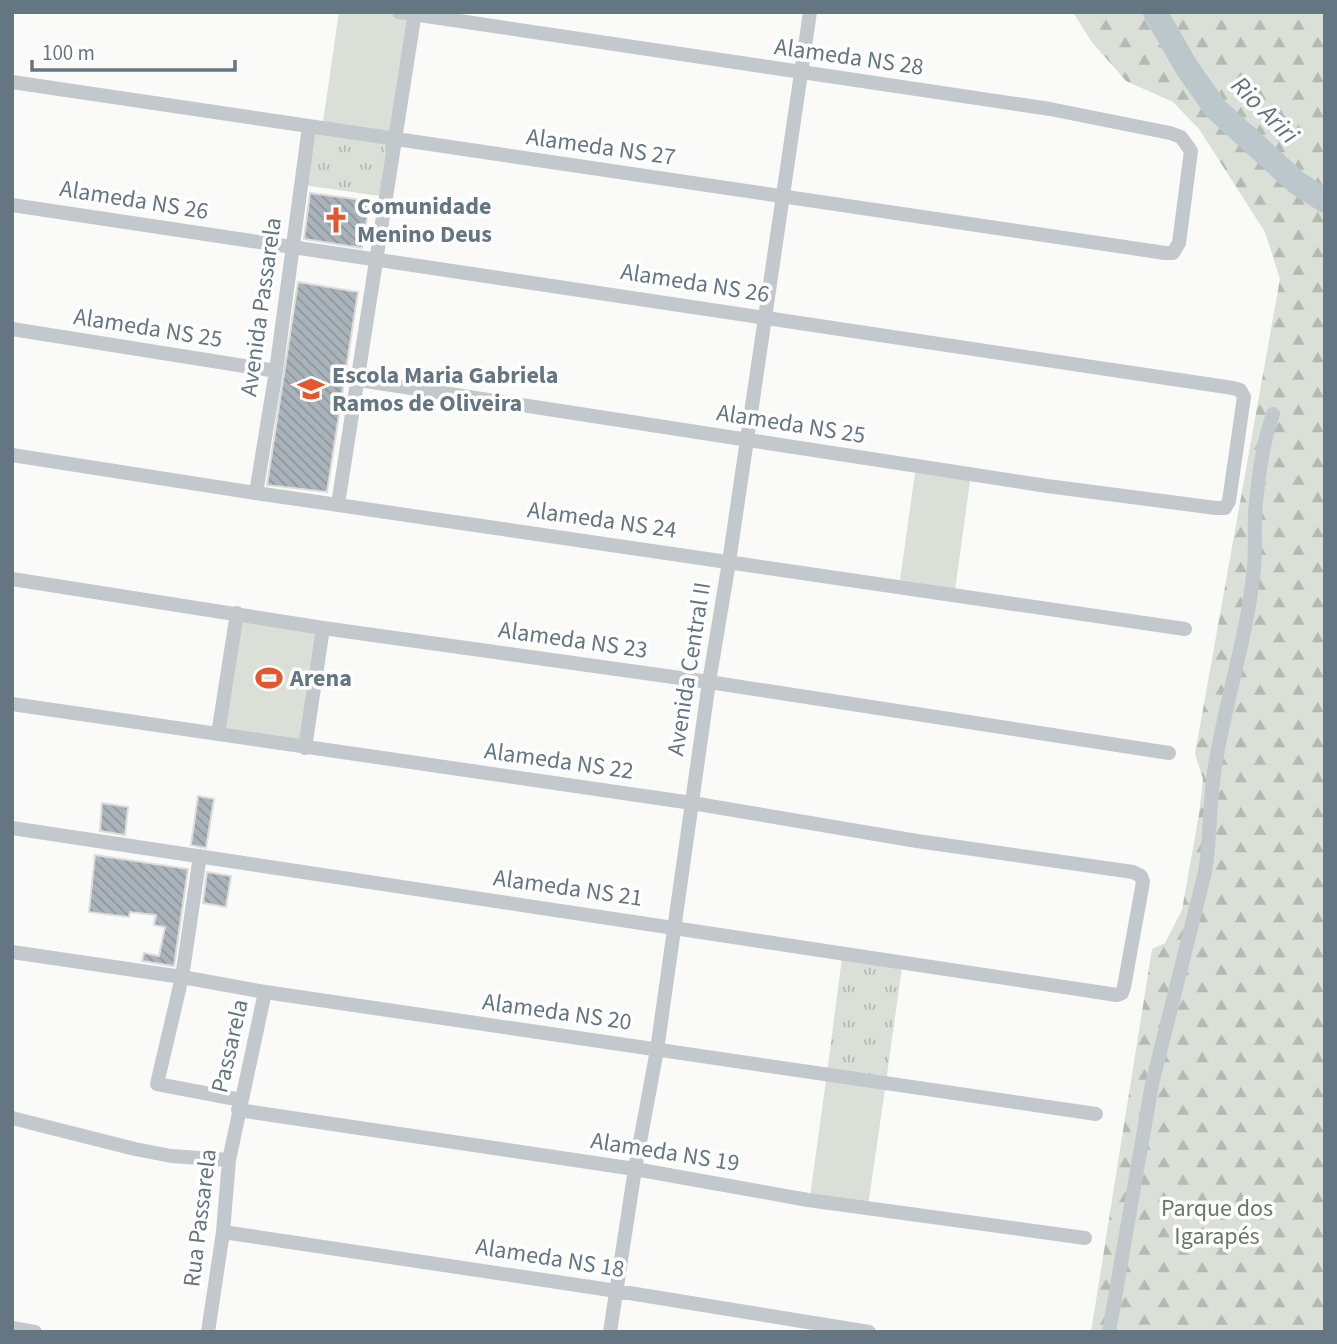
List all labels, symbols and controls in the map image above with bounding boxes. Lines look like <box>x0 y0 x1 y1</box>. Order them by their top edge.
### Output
scale bar <box>32 28 234 72</box>
street label: Alameda NS 28 <box>772 29 926 85</box>
text: 100 m <box>42 38 95 68</box>
water label: Rio Ariri <box>1223 68 1308 153</box>
street label: Alameda NS 27 <box>524 119 678 175</box>
street label: Alameda NS 26 <box>57 171 211 229</box>
place label: Comunidade Menino Deus <box>357 189 492 252</box>
church icon: Comunidade Menino Deus <box>321 205 351 235</box>
street label: Avenida Passarela <box>231 215 291 399</box>
street label: Alameda NS 26 <box>618 254 772 312</box>
street label: Alameda NS 25 <box>71 299 225 357</box>
place label: Escola Maria Gabriela Ramos de Oliveira <box>332 358 558 421</box>
school or university icon: Escola Maria Gabriela Ramos de Oliveira <box>296 374 326 404</box>
street label: Alameda NS 25 <box>714 395 868 453</box>
street label: Alameda NS 24 <box>525 492 679 548</box>
street label: Avenida Central II <box>658 580 720 758</box>
street label: Alameda NS 23 <box>496 612 650 668</box>
place label: Arena <box>289 661 352 696</box>
sports icon: Arena <box>254 663 284 693</box>
street label: Alameda NS 22 <box>482 733 636 789</box>
street label: Alameda NS 21 <box>491 860 645 916</box>
street label: Alameda NS 20 <box>480 984 634 1040</box>
street label: Passarela <box>202 996 258 1096</box>
street label: Alameda NS 19 <box>588 1123 742 1181</box>
street label: Rua Passarela <box>174 1147 226 1289</box>
park label: Parque dos Igarapés <box>1161 1191 1273 1254</box>
street label: Alameda NS 18 <box>473 1229 627 1287</box>

